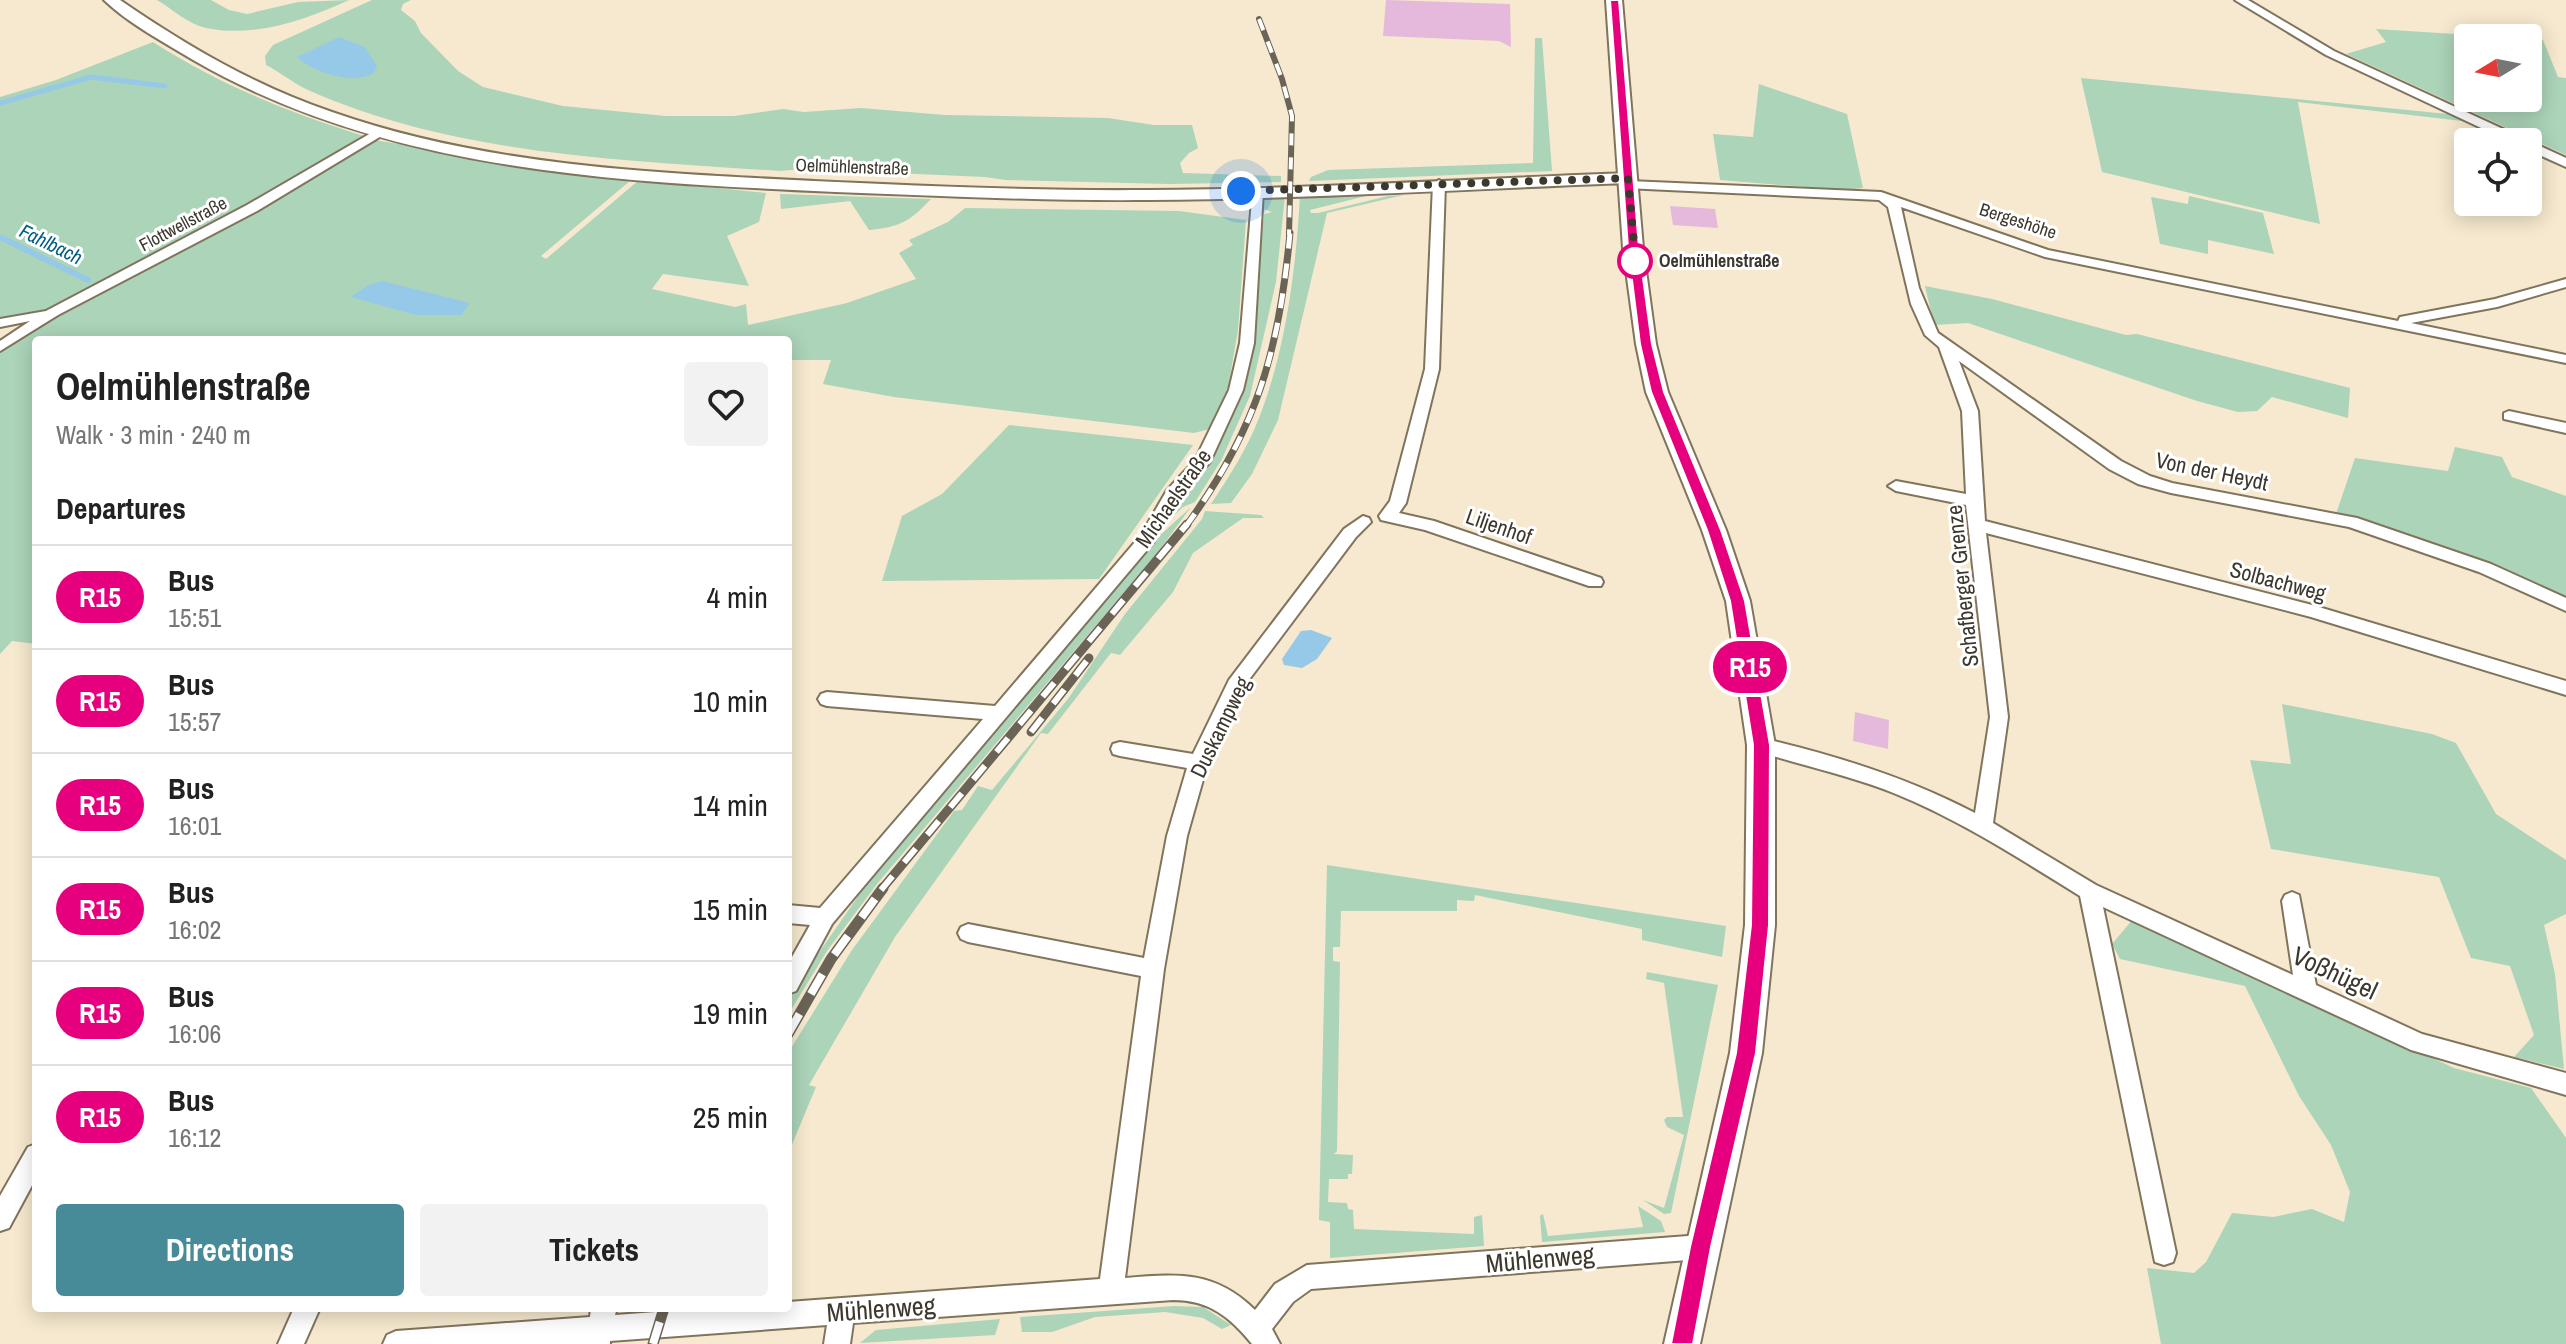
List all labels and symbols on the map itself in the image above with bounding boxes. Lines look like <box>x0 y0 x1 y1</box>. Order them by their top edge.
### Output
north arrow <box>2454 24 2542 112</box>
street label: Oelmühlenstraße <box>795 152 909 181</box>
your location <box>1221 171 1261 211</box>
street label: Flottwellstraße <box>135 190 231 257</box>
street label: Bergeshöhe <box>1976 196 2060 245</box>
water label: Fahlbach <box>15 217 87 270</box>
marker: Oelmühlenstraße <box>1618 244 1652 278</box>
place label: Oelmühlenstraße <box>1659 248 1780 273</box>
street label: Michaelstraße <box>1128 443 1218 553</box>
street label: Von der Heydt <box>2153 444 2271 498</box>
street label: Liljenhof <box>1462 501 1537 552</box>
street label: Schafberger Grenze <box>1939 504 1985 668</box>
street label: Solbachweg <box>2227 554 2329 608</box>
line badge: R15 <box>1704 641 1796 693</box>
street label: Duskampweg <box>1183 671 1257 783</box>
street label: Voßhügel <box>2287 938 2383 1007</box>
street label: Mühlenweg <box>1484 1236 1596 1281</box>
street label: Mühlenweg <box>825 1287 937 1330</box>

